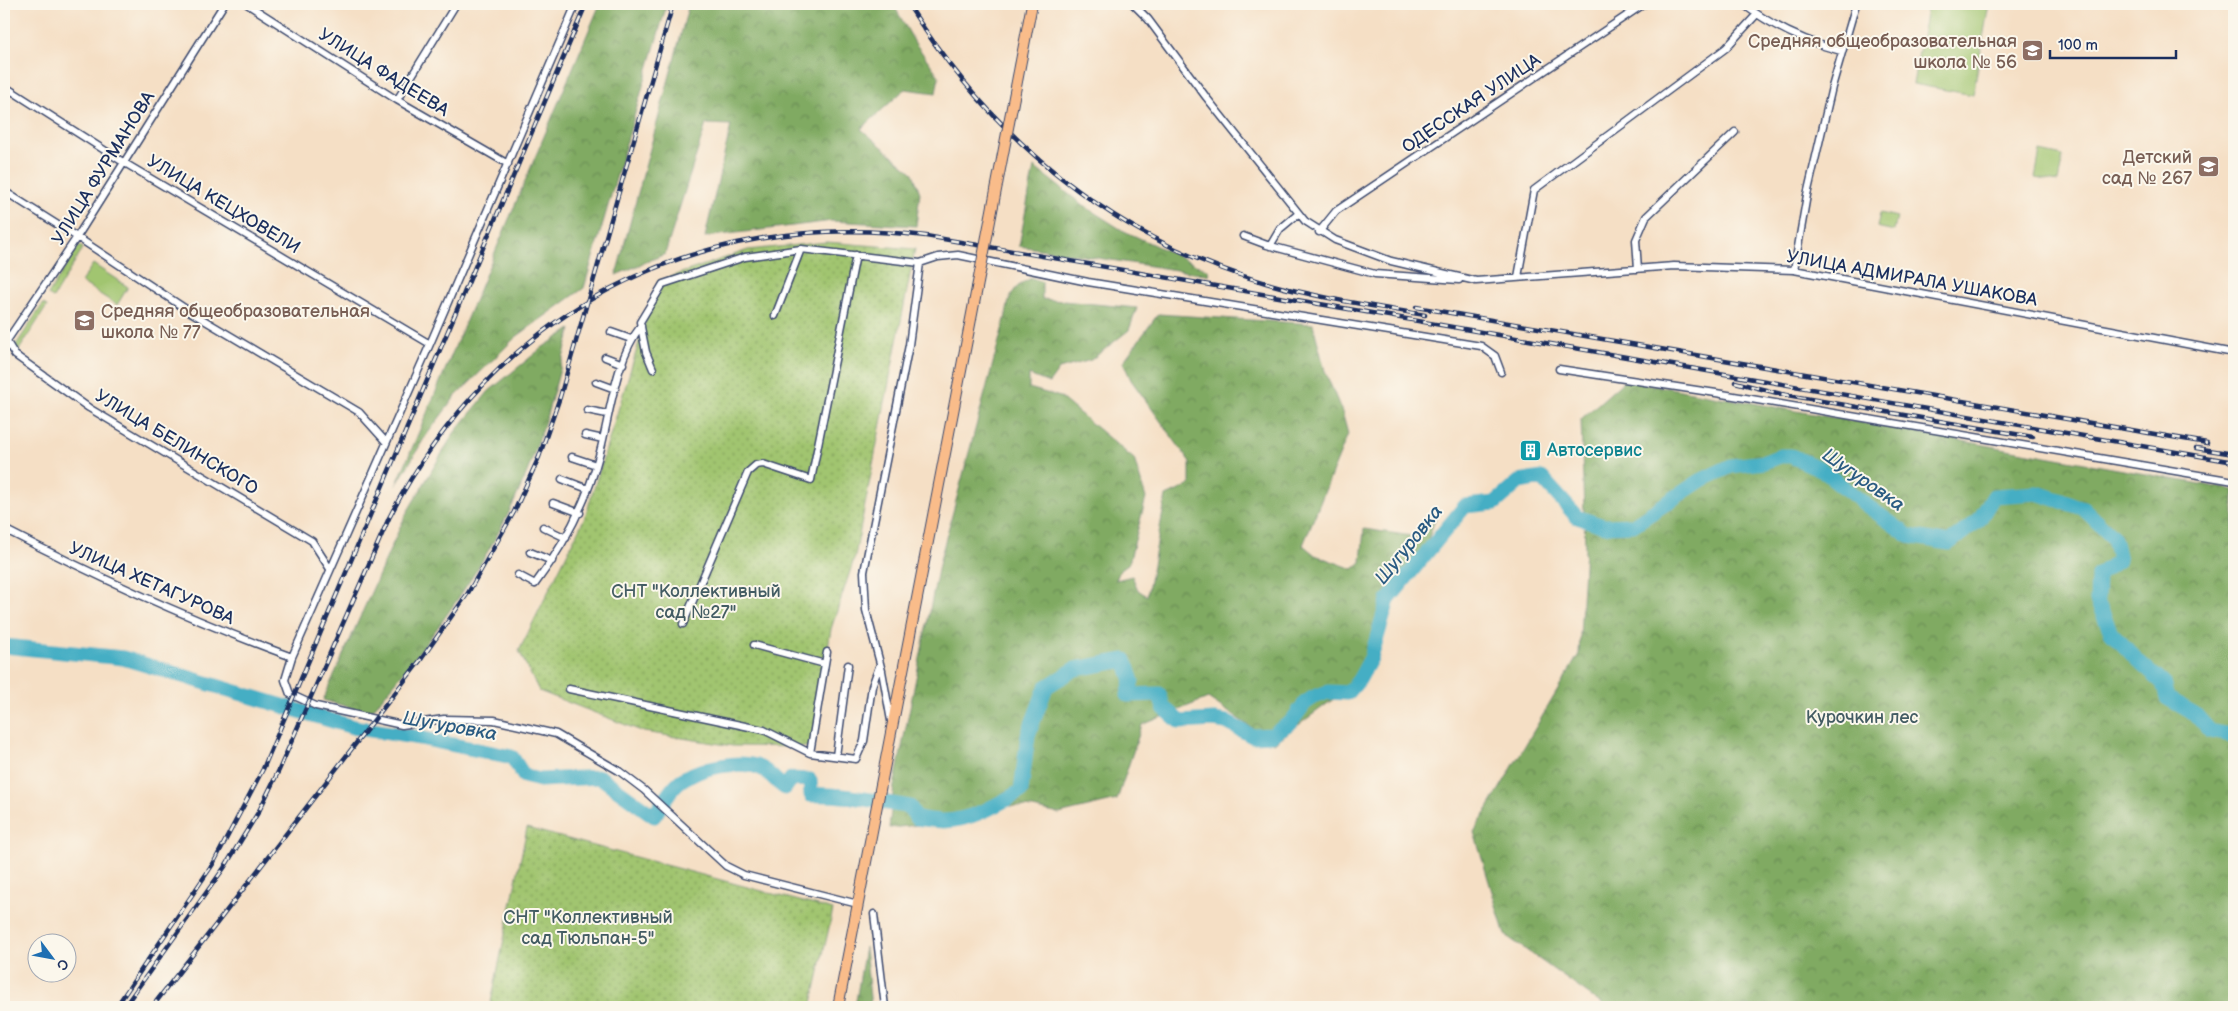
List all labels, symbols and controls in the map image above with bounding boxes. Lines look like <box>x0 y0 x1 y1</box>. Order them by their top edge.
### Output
street label: УЛИЦА ФАДЕЕВА <box>315 24 453 121</box>
scale bar <box>2050 28 2177 60</box>
place label: Средняя общеобразовательная школа № 56 <box>1748 31 2017 73</box>
text: 100 m <box>2058 36 2098 55</box>
school or university icon: Средняя общеобразовательная школа № 56 <box>2021 39 2045 63</box>
street label: ОДЕССКАЯ УЛИЦА <box>1398 49 1545 158</box>
street label: УЛИЦА ФУРМАНОВА <box>48 88 159 249</box>
place label: Детский сад № 267 <box>2102 147 2192 189</box>
street label: УЛИЦА КЕЦХОВЕЛИ <box>144 150 304 258</box>
school or university icon: Детский сад № 267 <box>2196 155 2220 179</box>
street label: УЛИЦА АДМИРАЛА УШАКОВА <box>1785 246 2039 311</box>
place label: Средняя общеобразовательная школа № 77 <box>101 301 370 343</box>
school or university icon: Средняя общеобразовательная школа № 77 <box>73 309 97 333</box>
street label: УЛИЦА БЕЛИНСКОГО <box>91 385 262 500</box>
building icon: Автосервис <box>1519 438 1543 462</box>
place label: Автосервис <box>1546 440 1642 461</box>
water label: Шугуровка <box>1818 443 1909 517</box>
water label: Шугуровка <box>1370 501 1448 589</box>
street label: УЛИЦА ХЕТАГУРОВА <box>66 538 238 629</box>
park label: СНТ "Коллективный сад №27" <box>611 581 781 623</box>
water label: Шугуровка <box>401 707 499 746</box>
park label: Курочкин лес <box>1806 707 1918 728</box>
park label: СНТ "Коллективный сад Тюльпан-5" <box>503 907 673 949</box>
north arrow <box>28 934 78 984</box>
text: С <box>53 956 72 973</box>

